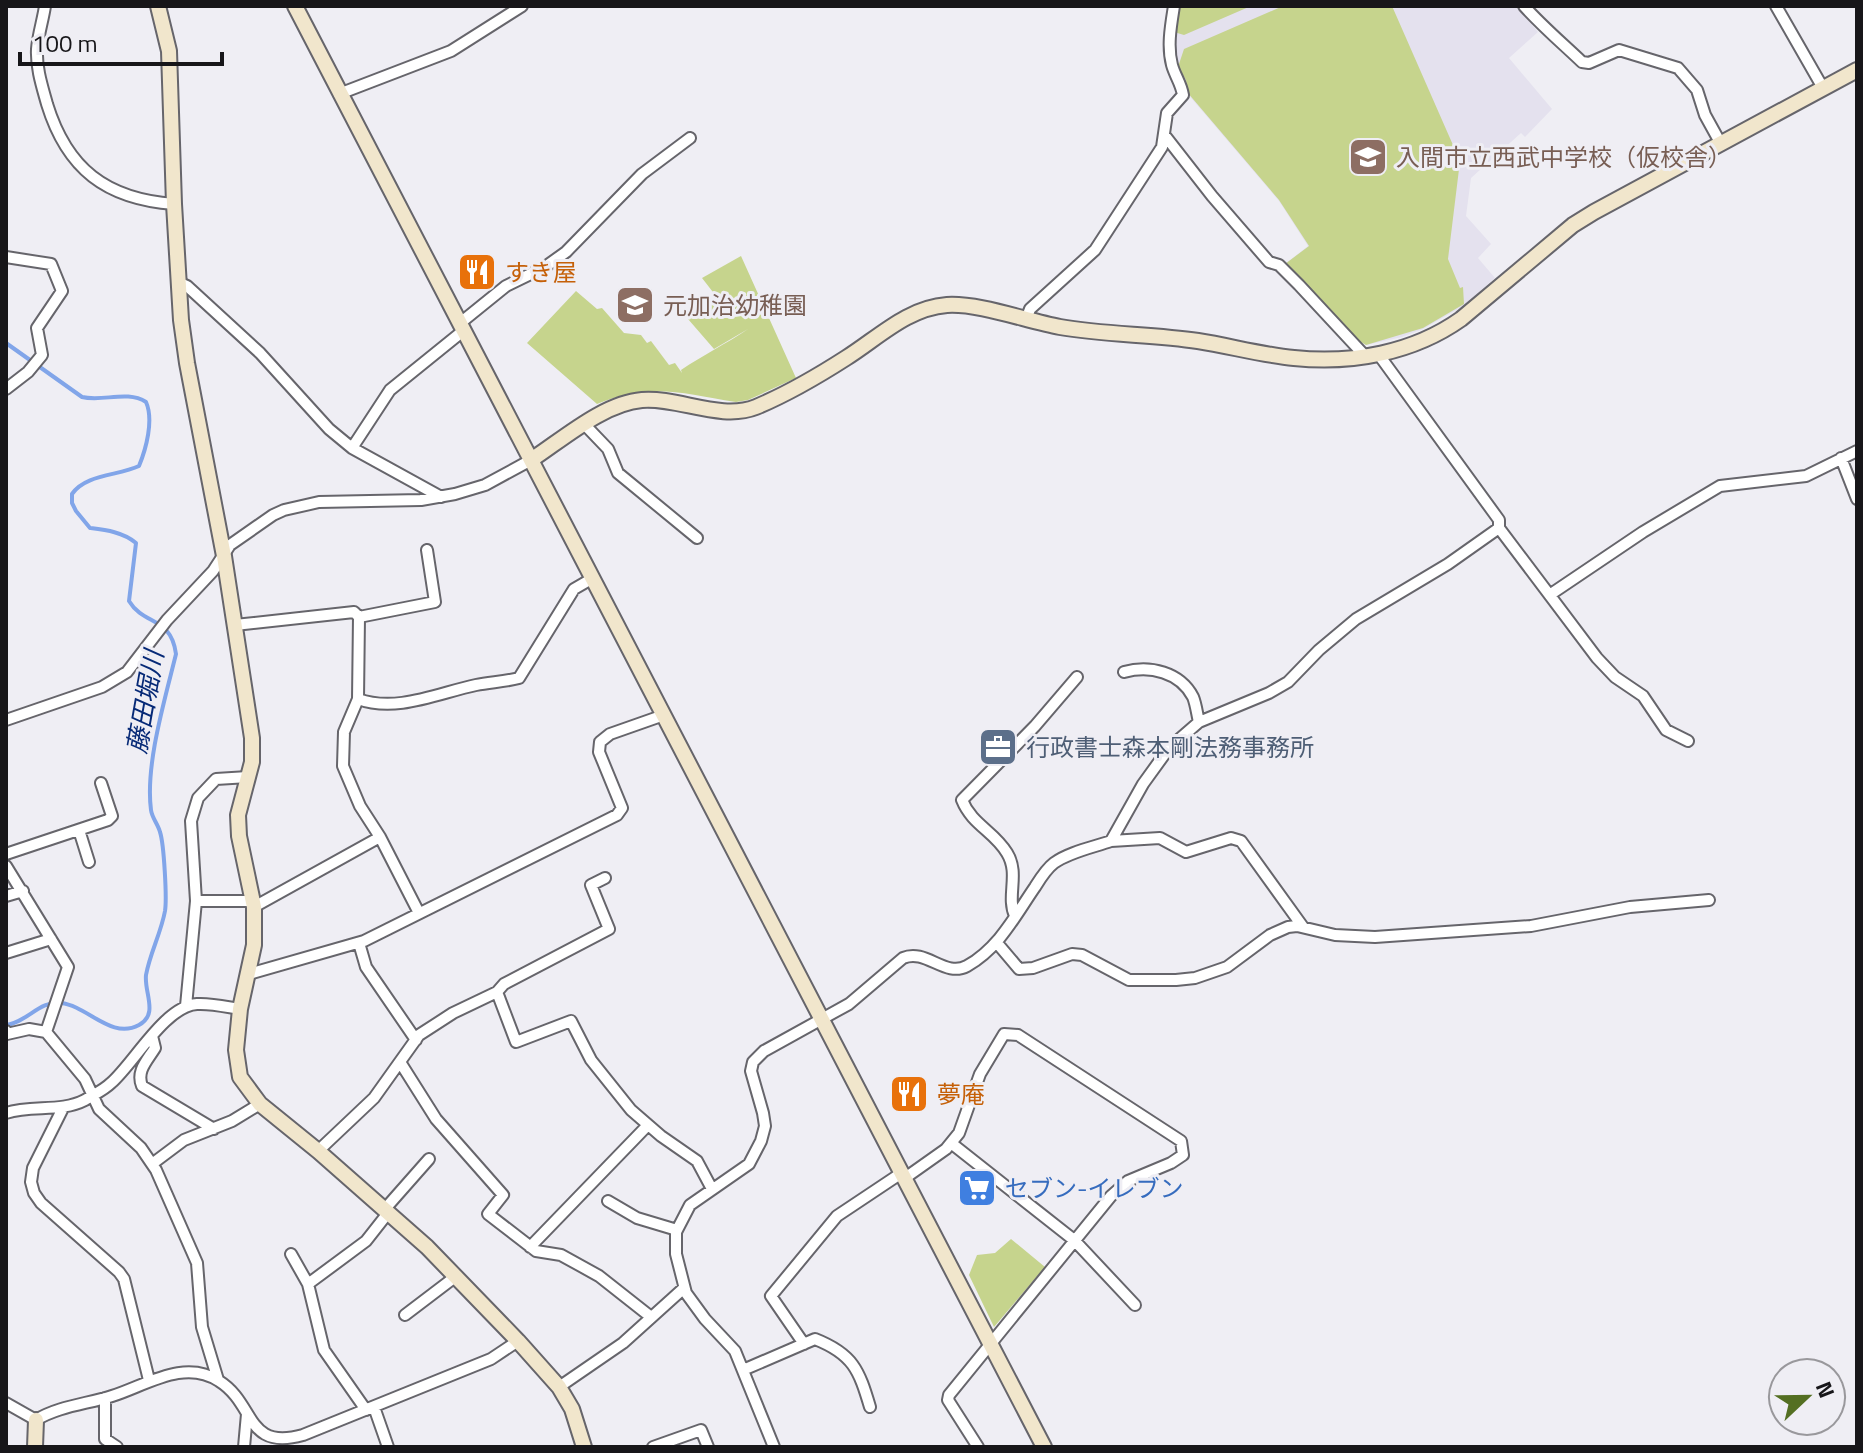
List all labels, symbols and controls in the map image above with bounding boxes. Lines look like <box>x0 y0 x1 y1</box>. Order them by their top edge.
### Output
scale bar <box>20 16 222 66</box>
text: 100 m <box>32 25 98 61</box>
school or university icon: 入間市立西武中学校（仮校舎） <box>1347 136 1389 178</box>
place label: 入間市立西武中学校（仮校舎） <box>1396 139 1732 175</box>
restaurant icon: すき屋 <box>456 251 498 293</box>
place label: すき屋 <box>505 254 577 290</box>
school or university icon: 元加治幼稚園 <box>614 284 656 326</box>
place label: 元加治幼稚園 <box>663 287 807 323</box>
water label: 藤田堀川 <box>117 644 174 757</box>
office icon: 行政書士森本剛法務事務所 <box>977 726 1019 768</box>
place label: 行政書士森本剛法務事務所 <box>1026 729 1314 765</box>
restaurant icon: 夢庵 <box>888 1073 930 1115</box>
place label: 夢庵 <box>937 1076 985 1112</box>
supermarket icon: セブン-イレブン <box>956 1167 998 1209</box>
place label: セブン-イレブン <box>1005 1170 1184 1206</box>
north arrow <box>1767 1357 1847 1437</box>
text: N <box>1807 1376 1844 1403</box>

